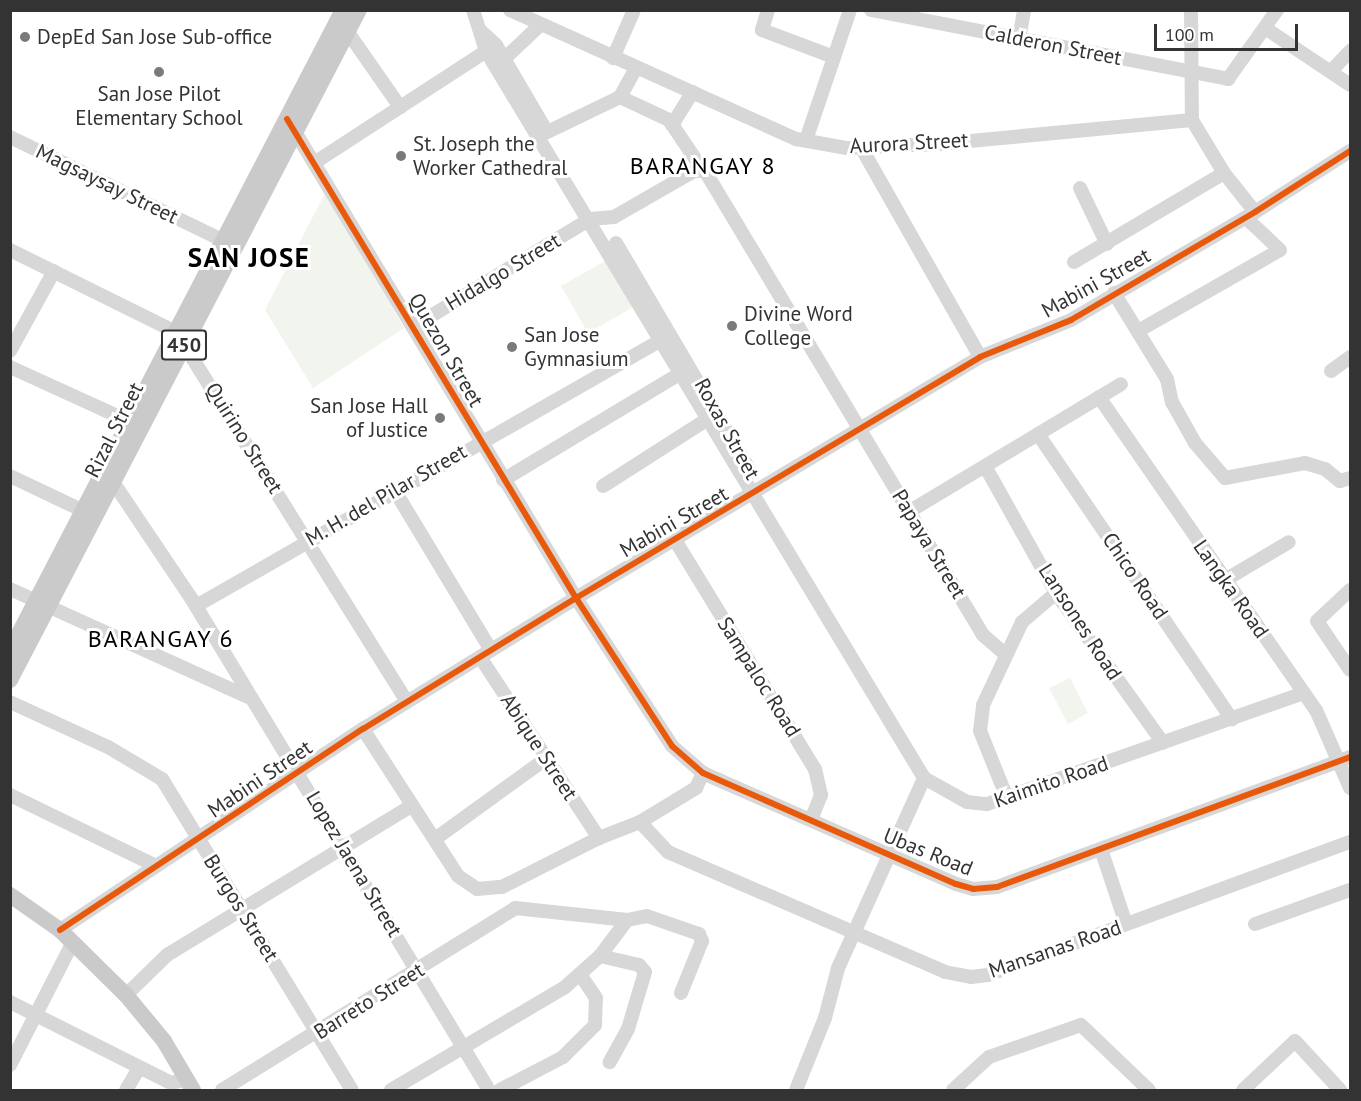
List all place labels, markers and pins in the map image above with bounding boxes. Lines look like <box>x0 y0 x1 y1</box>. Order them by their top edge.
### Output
place label: DepEd San Jose Sub-office <box>37 24 272 50</box>
marker: DepEd San Jose Sub-office <box>18 30 32 44</box>
marker: San Jose Pilot Elementary School <box>152 65 166 79</box>
place label: San Jose Pilot Elementary School <box>75 81 243 131</box>
place label: St. Joseph the Worker Cathedral <box>413 131 567 181</box>
marker: St. Joseph the Worker Cathedral <box>394 149 408 163</box>
place label: Divine Word College <box>744 301 853 351</box>
marker: Divine Word College <box>725 319 739 333</box>
place label: San Jose Gymnasium <box>524 322 628 372</box>
marker: San Jose Gymnasium <box>505 340 519 354</box>
place label: San Jose Hall of Justice <box>310 393 428 443</box>
marker: San Jose Hall of Justice <box>433 411 447 425</box>

